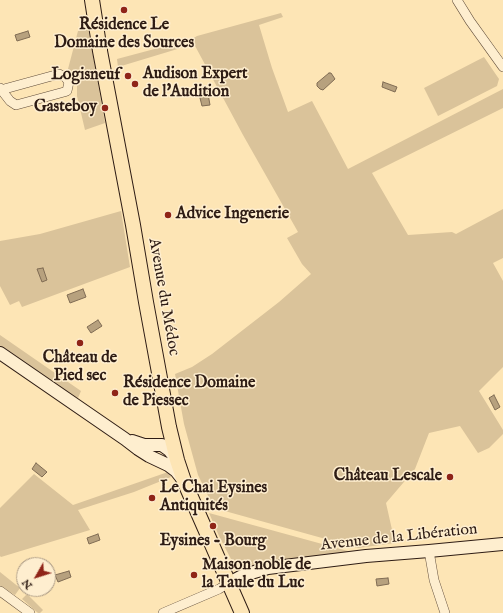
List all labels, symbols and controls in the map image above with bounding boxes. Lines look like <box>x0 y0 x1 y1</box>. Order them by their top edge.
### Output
marker: Résidence Le Domaine des Sources <box>119 5 129 15</box>
place label: Résidence Le Domaine des Sources <box>54 16 194 54</box>
place label: Audison Expert de l'Audition <box>143 65 247 103</box>
place label: Logisneuf <box>51 66 120 86</box>
marker: Logisneuf <box>123 71 133 81</box>
marker: Audison Expert de l'Audition <box>130 79 140 89</box>
place label: Gasteboy <box>34 98 97 118</box>
marker: Gasteboy <box>100 103 110 113</box>
place label: Advice Ingenerie <box>176 205 289 225</box>
marker: Advice Ingenerie <box>163 210 173 220</box>
street label: Avenue du Médoc <box>143 237 183 357</box>
marker: Château de Pied sec <box>75 338 85 348</box>
place label: Château de Pied sec <box>43 349 117 387</box>
place label: Résidence Domaine de Piessec <box>123 374 255 412</box>
marker: Résidence Domaine de Piessec <box>110 388 120 398</box>
place label: Château Lescale <box>334 467 442 487</box>
marker: Château Lescale <box>445 472 455 482</box>
place label: Le Chai Eysines Antiquités <box>160 479 267 517</box>
marker: Le Chai Eysines Antiquités <box>147 493 157 503</box>
street label: Avenue de la Libération <box>320 520 478 556</box>
marker: Eysines - Bourg <box>208 521 218 531</box>
place label: Eysines - Bourg <box>160 532 266 552</box>
place label: Maison noble de la Taule du Luc <box>202 556 311 594</box>
north arrow <box>16 557 56 597</box>
marker: Maison noble de la Taule du Luc <box>189 570 199 580</box>
text: N <box>19 576 36 592</box>

